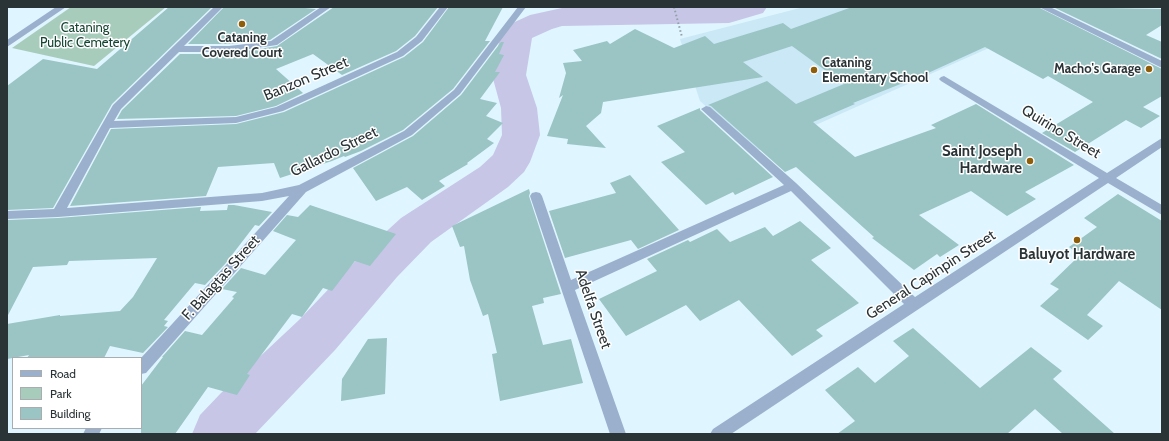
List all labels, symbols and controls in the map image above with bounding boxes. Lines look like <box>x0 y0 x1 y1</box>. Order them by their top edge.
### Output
marker: Cataning Covered Court <box>237 19 247 29</box>
park label: Cataning Public Cemetery <box>40 20 130 51</box>
place label: Cataning Covered Court <box>202 30 282 61</box>
street label: Banzon Street <box>261 53 351 105</box>
place label: Cataning Elementary School <box>822 55 929 86</box>
place label: Macho's Garage <box>1054 61 1141 77</box>
marker: Macho's Garage <box>1144 64 1154 74</box>
marker: Cataning Elementary School <box>809 65 819 75</box>
street label: Quirino Street <box>1018 101 1104 163</box>
street label: Gallardo Street <box>288 123 380 181</box>
place label: Saint Joseph Hardware <box>942 143 1022 178</box>
marker: Saint Joseph Hardware <box>1025 156 1035 166</box>
street label: General Capinpin Street <box>863 226 999 324</box>
street label: F. Balagtas Street <box>178 232 264 324</box>
marker: Baluyot Hardware <box>1072 235 1082 245</box>
place label: Baluyot Hardware <box>1019 246 1135 264</box>
street label: Adelfa Street <box>571 267 615 351</box>
legend <box>12 357 142 429</box>
text: Road <box>50 366 76 381</box>
text: Park <box>50 386 72 401</box>
text: Building <box>50 406 91 421</box>

